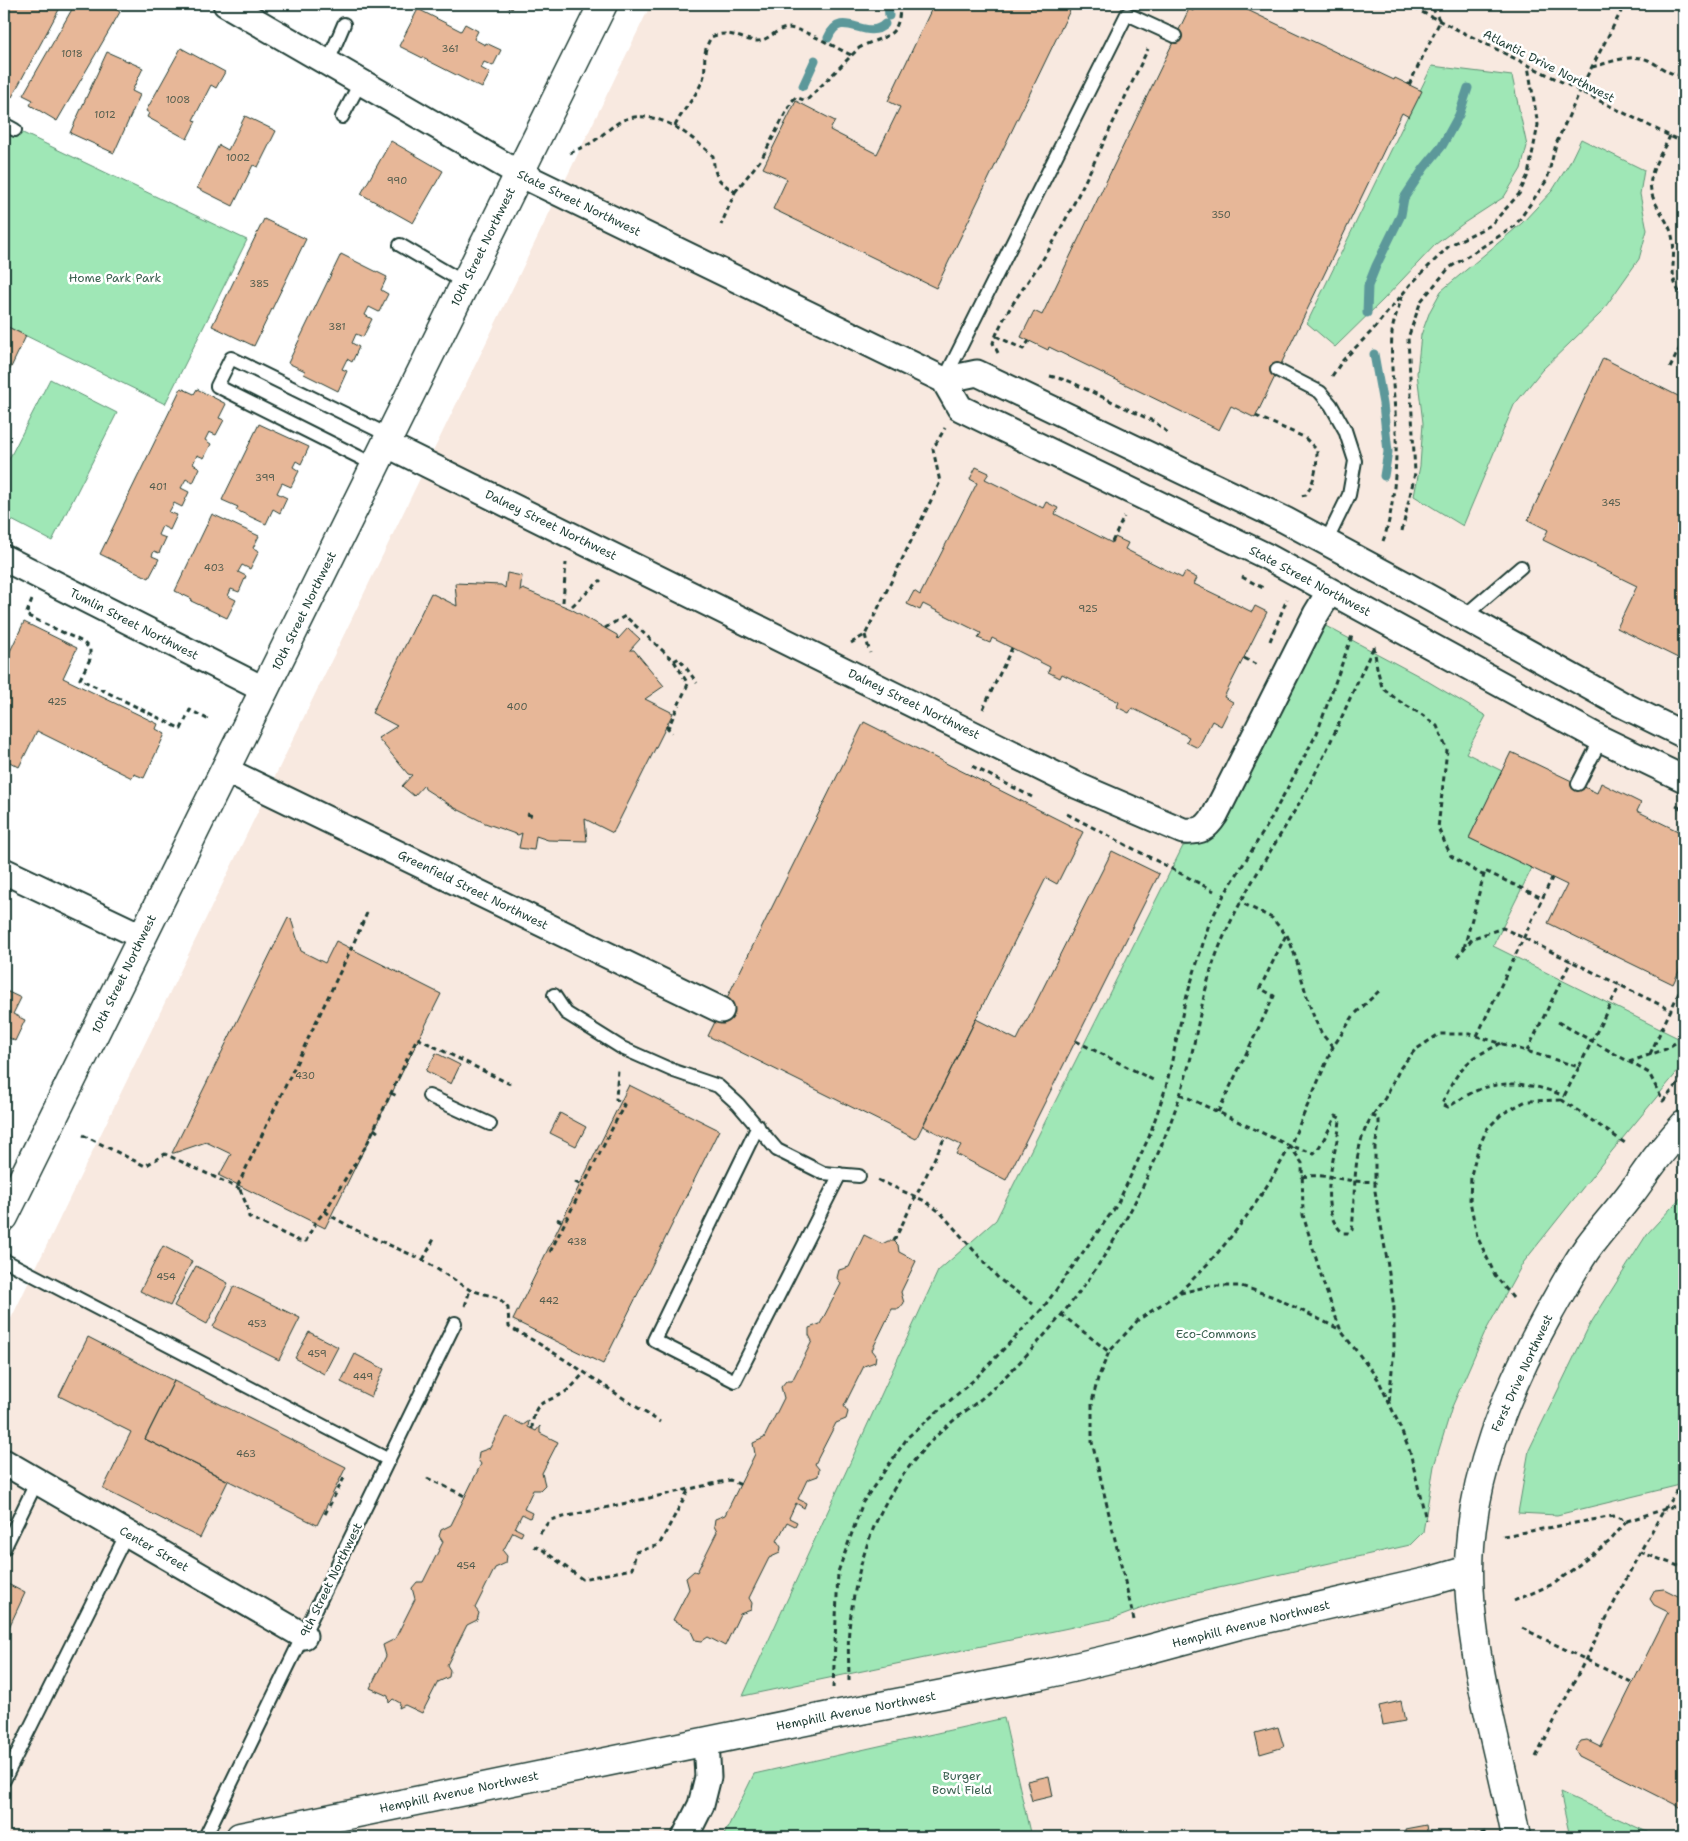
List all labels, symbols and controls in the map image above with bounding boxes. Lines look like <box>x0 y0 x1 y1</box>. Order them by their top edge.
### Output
street label: Atlantic Drive Northwest <box>1481 26 1617 106</box>
house number: 361 <box>441 42 459 55</box>
house number: 1018 <box>61 47 83 60</box>
house number: 1008 <box>166 93 190 106</box>
house number: 1012 <box>94 108 116 121</box>
house number: 1002 <box>226 151 250 164</box>
street label: State Street Northwest <box>515 166 643 240</box>
house number: 990 <box>387 174 407 187</box>
street label: 10th Street Northwest <box>447 185 519 309</box>
house number: 350 <box>1211 208 1231 221</box>
park label: Home Park Park <box>69 270 161 286</box>
house number: 385 <box>249 277 269 290</box>
house number: 381 <box>328 320 346 333</box>
house number: 399 <box>255 471 275 484</box>
house number: 401 <box>149 480 167 493</box>
street label: Dalney Street Northwest <box>483 486 619 564</box>
house number: 345 <box>1601 496 1621 509</box>
street label: State Street Northwest <box>1246 542 1374 620</box>
street label: 10th Street Northwest <box>268 549 340 673</box>
house number: 403 <box>204 561 224 574</box>
street label: Tumlin Street Northwest <box>67 585 201 663</box>
house number: 925 <box>1078 602 1098 615</box>
street label: Dalney Street Northwest <box>846 665 982 743</box>
house number: 425 <box>47 695 67 708</box>
house number: 400 <box>507 700 527 713</box>
street label: Greenfield Street Northwest <box>395 847 551 933</box>
street label: 10th Street Northwest <box>88 912 160 1036</box>
house number: 430 <box>295 1069 315 1082</box>
house number: 438 <box>567 1235 587 1248</box>
house number: 454 <box>156 1270 176 1283</box>
house number: 442 <box>539 1294 559 1307</box>
street label: Ferst Drive Northwest <box>1488 1312 1556 1434</box>
house number: 453 <box>247 1317 267 1330</box>
park label: Eco-Commons <box>1176 1326 1256 1342</box>
house number: 459 <box>307 1347 327 1360</box>
house number: 449 <box>353 1370 373 1383</box>
house number: 463 <box>236 1447 256 1460</box>
street label: 9th Street Northwest <box>296 1520 366 1640</box>
street label: Center Street <box>116 1523 192 1575</box>
house number: 454 <box>456 1559 476 1572</box>
street label: Hemphill Avenue Northwest <box>1170 1597 1332 1651</box>
street label: Hemphill Avenue Northwest <box>775 1688 937 1734</box>
street label: Hemphill Avenue Northwest <box>378 1767 540 1817</box>
park label: Burger Bowl Field <box>932 1768 992 1798</box>

